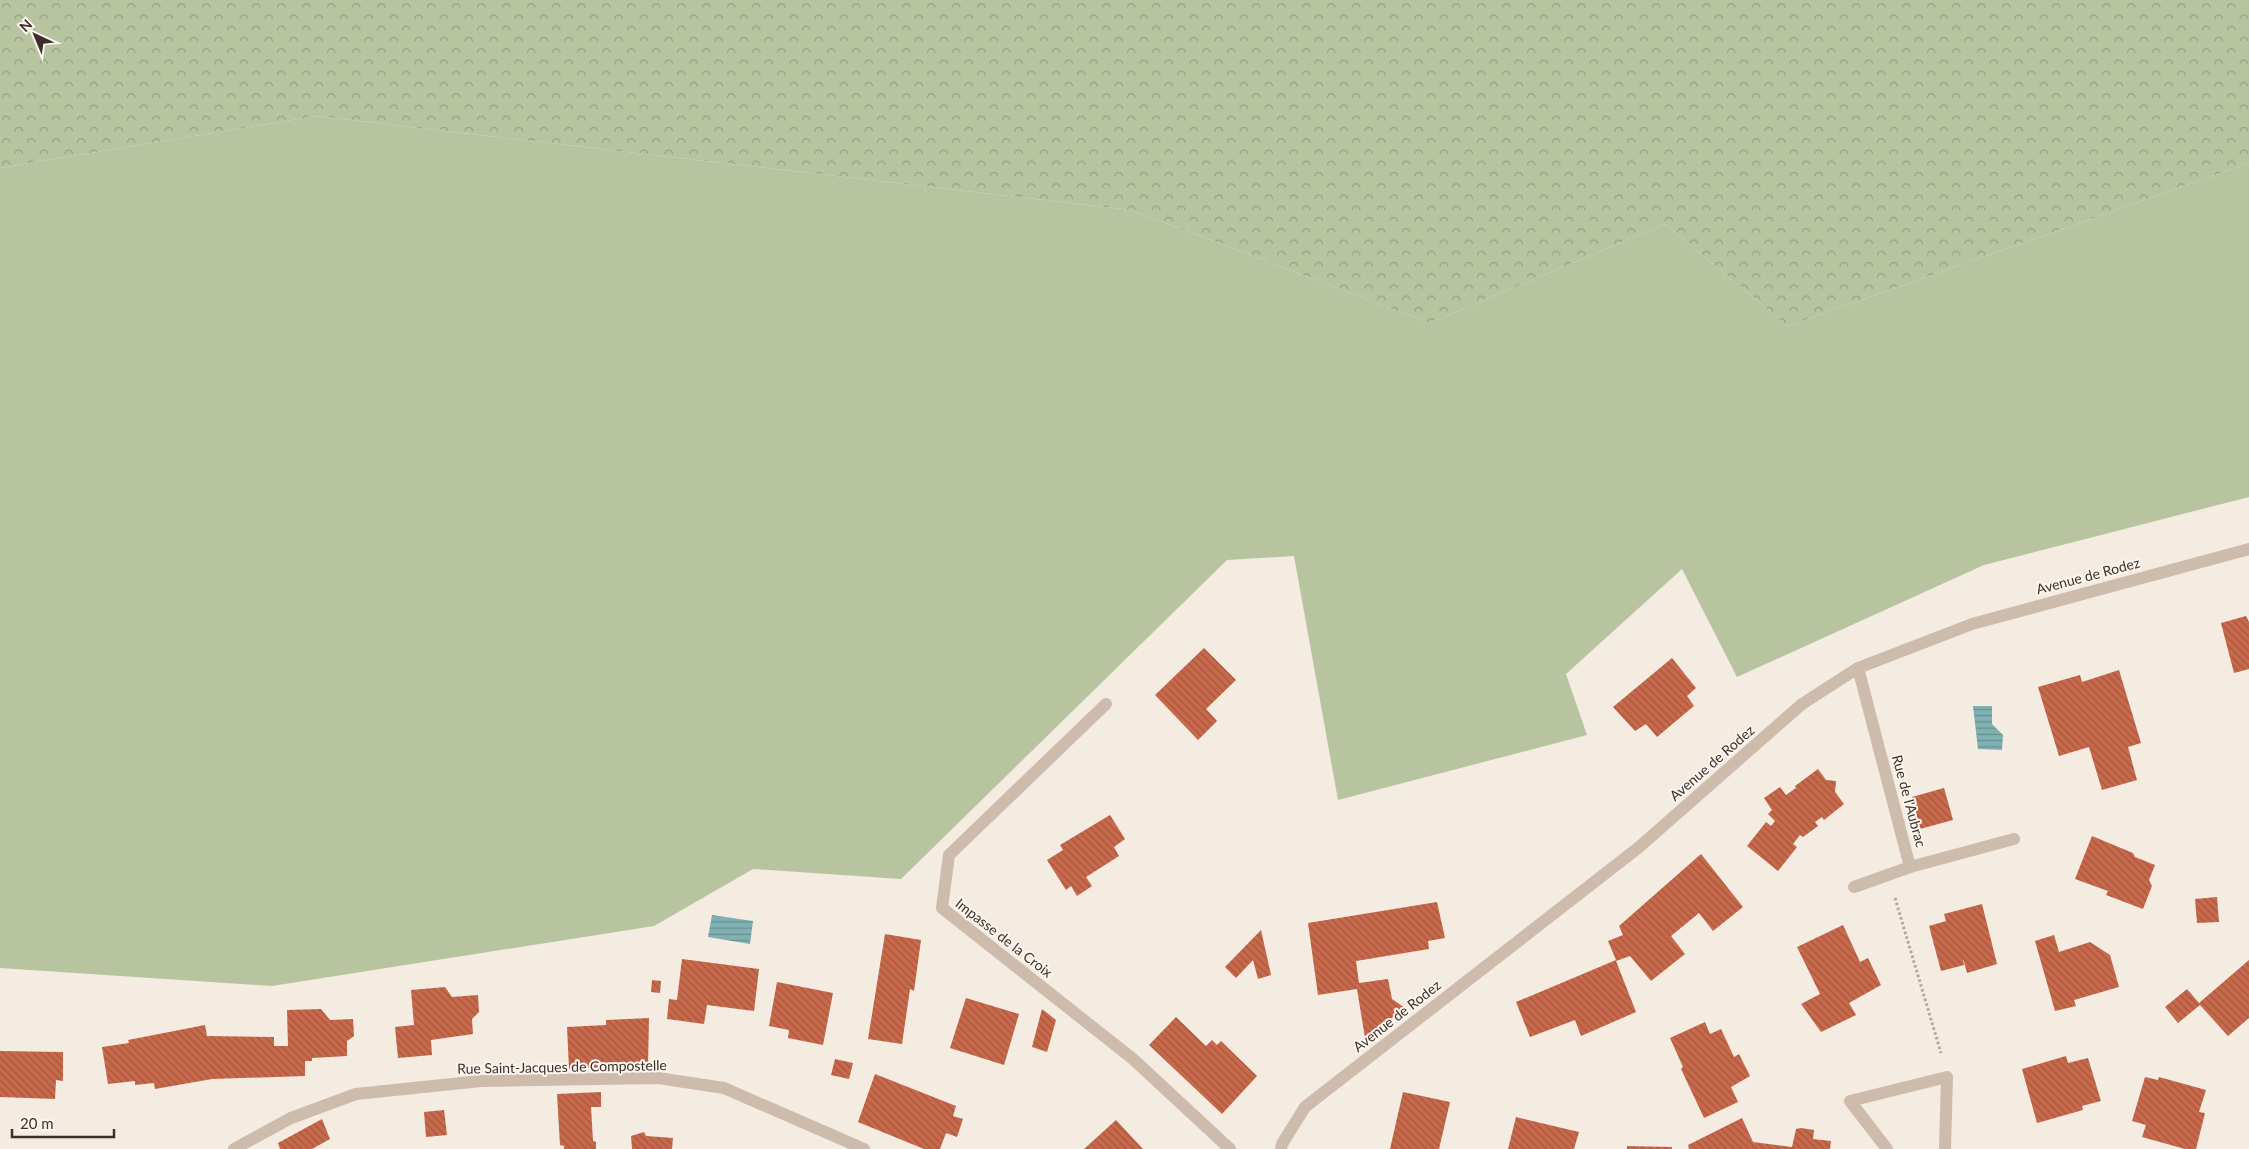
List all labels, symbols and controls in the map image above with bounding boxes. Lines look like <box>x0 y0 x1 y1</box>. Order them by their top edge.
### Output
north arrow <box>10 10 60 60</box>
text: N <box>16 15 35 35</box>
street label: Avenue de Rodez <box>2034 554 2142 598</box>
street label: Avenue de Rodez <box>1666 721 1757 804</box>
street label: Rue de l'Aubrac <box>1889 753 1930 849</box>
street label: Impasse de la Croix <box>952 894 1056 981</box>
street label: Avenue de Rodez <box>1349 976 1444 1055</box>
street label: Rue Saint-Jacques de Compostelle <box>457 1056 667 1077</box>
scale bar <box>12 1106 115 1138</box>
text: 20 m <box>20 1114 54 1132</box>

